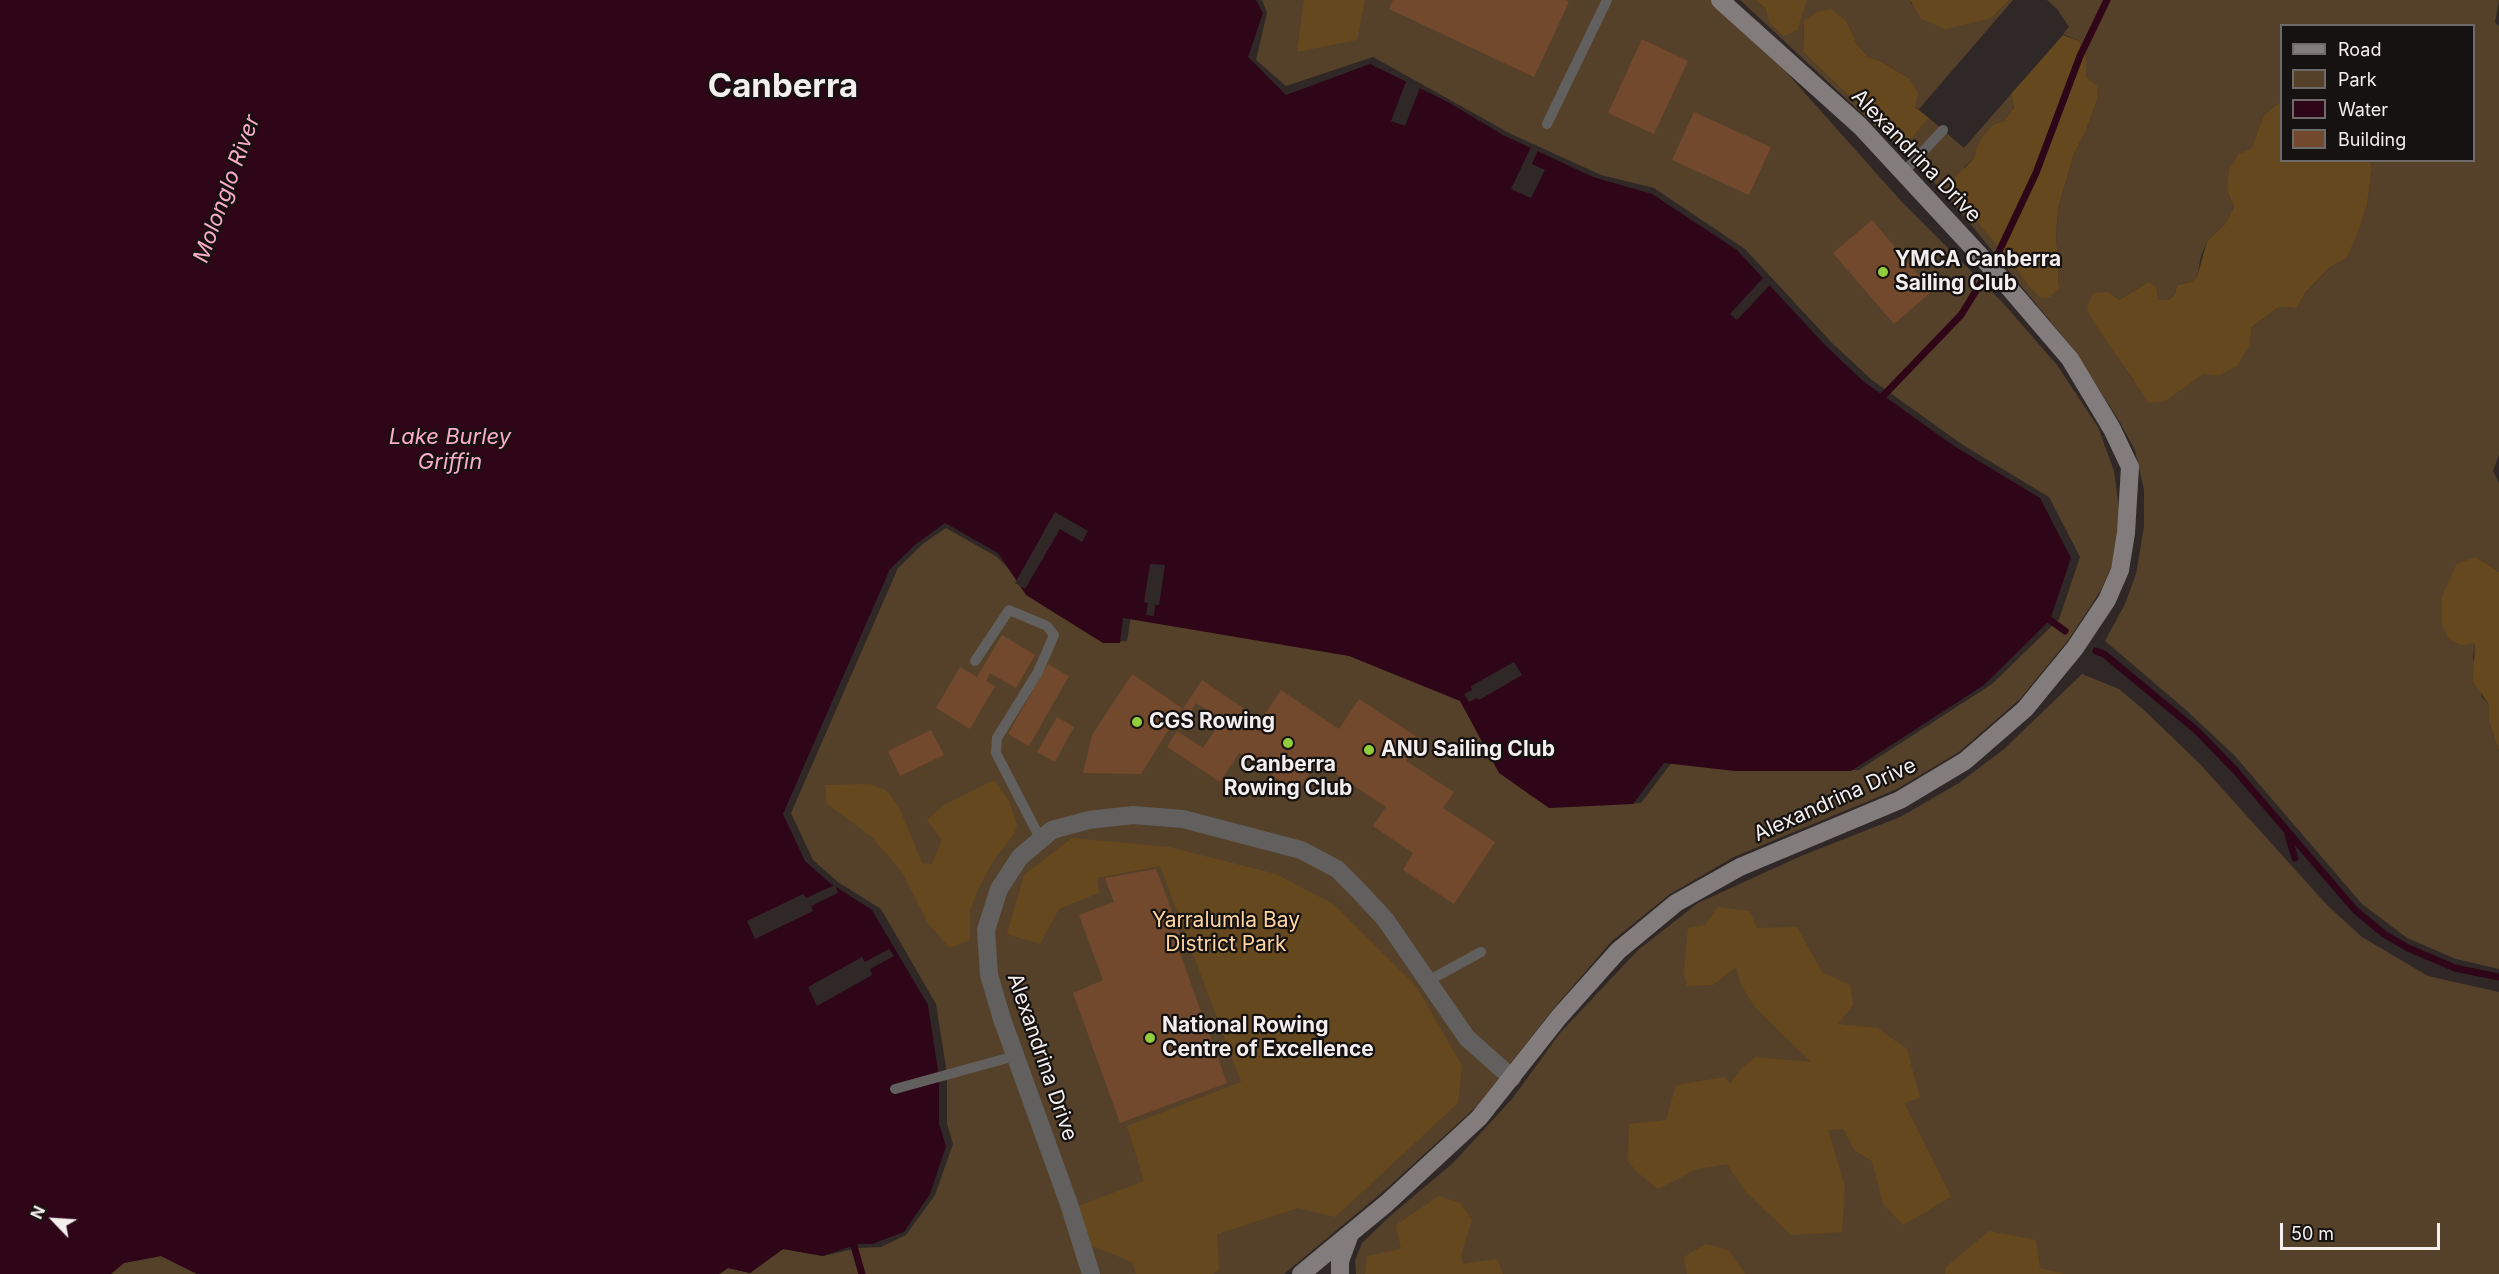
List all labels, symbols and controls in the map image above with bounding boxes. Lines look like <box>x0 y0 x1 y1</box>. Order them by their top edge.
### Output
legend <box>2280 24 2475 162</box>
text: Road <box>2338 39 2381 60</box>
district label: Canberra <box>708 67 858 107</box>
text: Park <box>2338 69 2377 90</box>
street label: Alexandrina Drive <box>1846 84 1986 228</box>
text: Water <box>2338 99 2388 120</box>
water label: Molonglo River <box>188 112 266 266</box>
text: Building <box>2338 129 2406 150</box>
place label: YMCA Canberra Sailing Club <box>1895 247 2061 297</box>
marker: YMCA Canberra Sailing Club <box>1876 265 1890 279</box>
water label: Lake Burley Griffin <box>389 424 511 476</box>
place label: CGS Rowing <box>1149 709 1275 735</box>
marker: CGS Rowing <box>1130 715 1144 729</box>
marker: Canberra Rowing Club <box>1281 736 1295 750</box>
place label: ANU Sailing Club <box>1381 737 1555 763</box>
marker: ANU Sailing Club <box>1362 743 1376 757</box>
place label: Canberra Rowing Club <box>1224 752 1352 802</box>
street label: Alexandrina Drive <box>1750 753 1920 847</box>
park label: Yarralumla Bay District Park <box>1152 908 1300 958</box>
street label: Alexandrina Drive <box>1002 970 1082 1144</box>
place label: National Rowing Centre of Excellence <box>1162 1013 1374 1063</box>
marker: National Rowing Centre of Excellence <box>1143 1031 1157 1045</box>
north arrow <box>24 1190 84 1250</box>
text: N <box>26 1203 49 1222</box>
scale bar <box>2283 1211 2444 1249</box>
text: 50 m <box>2291 1223 2334 1244</box>

